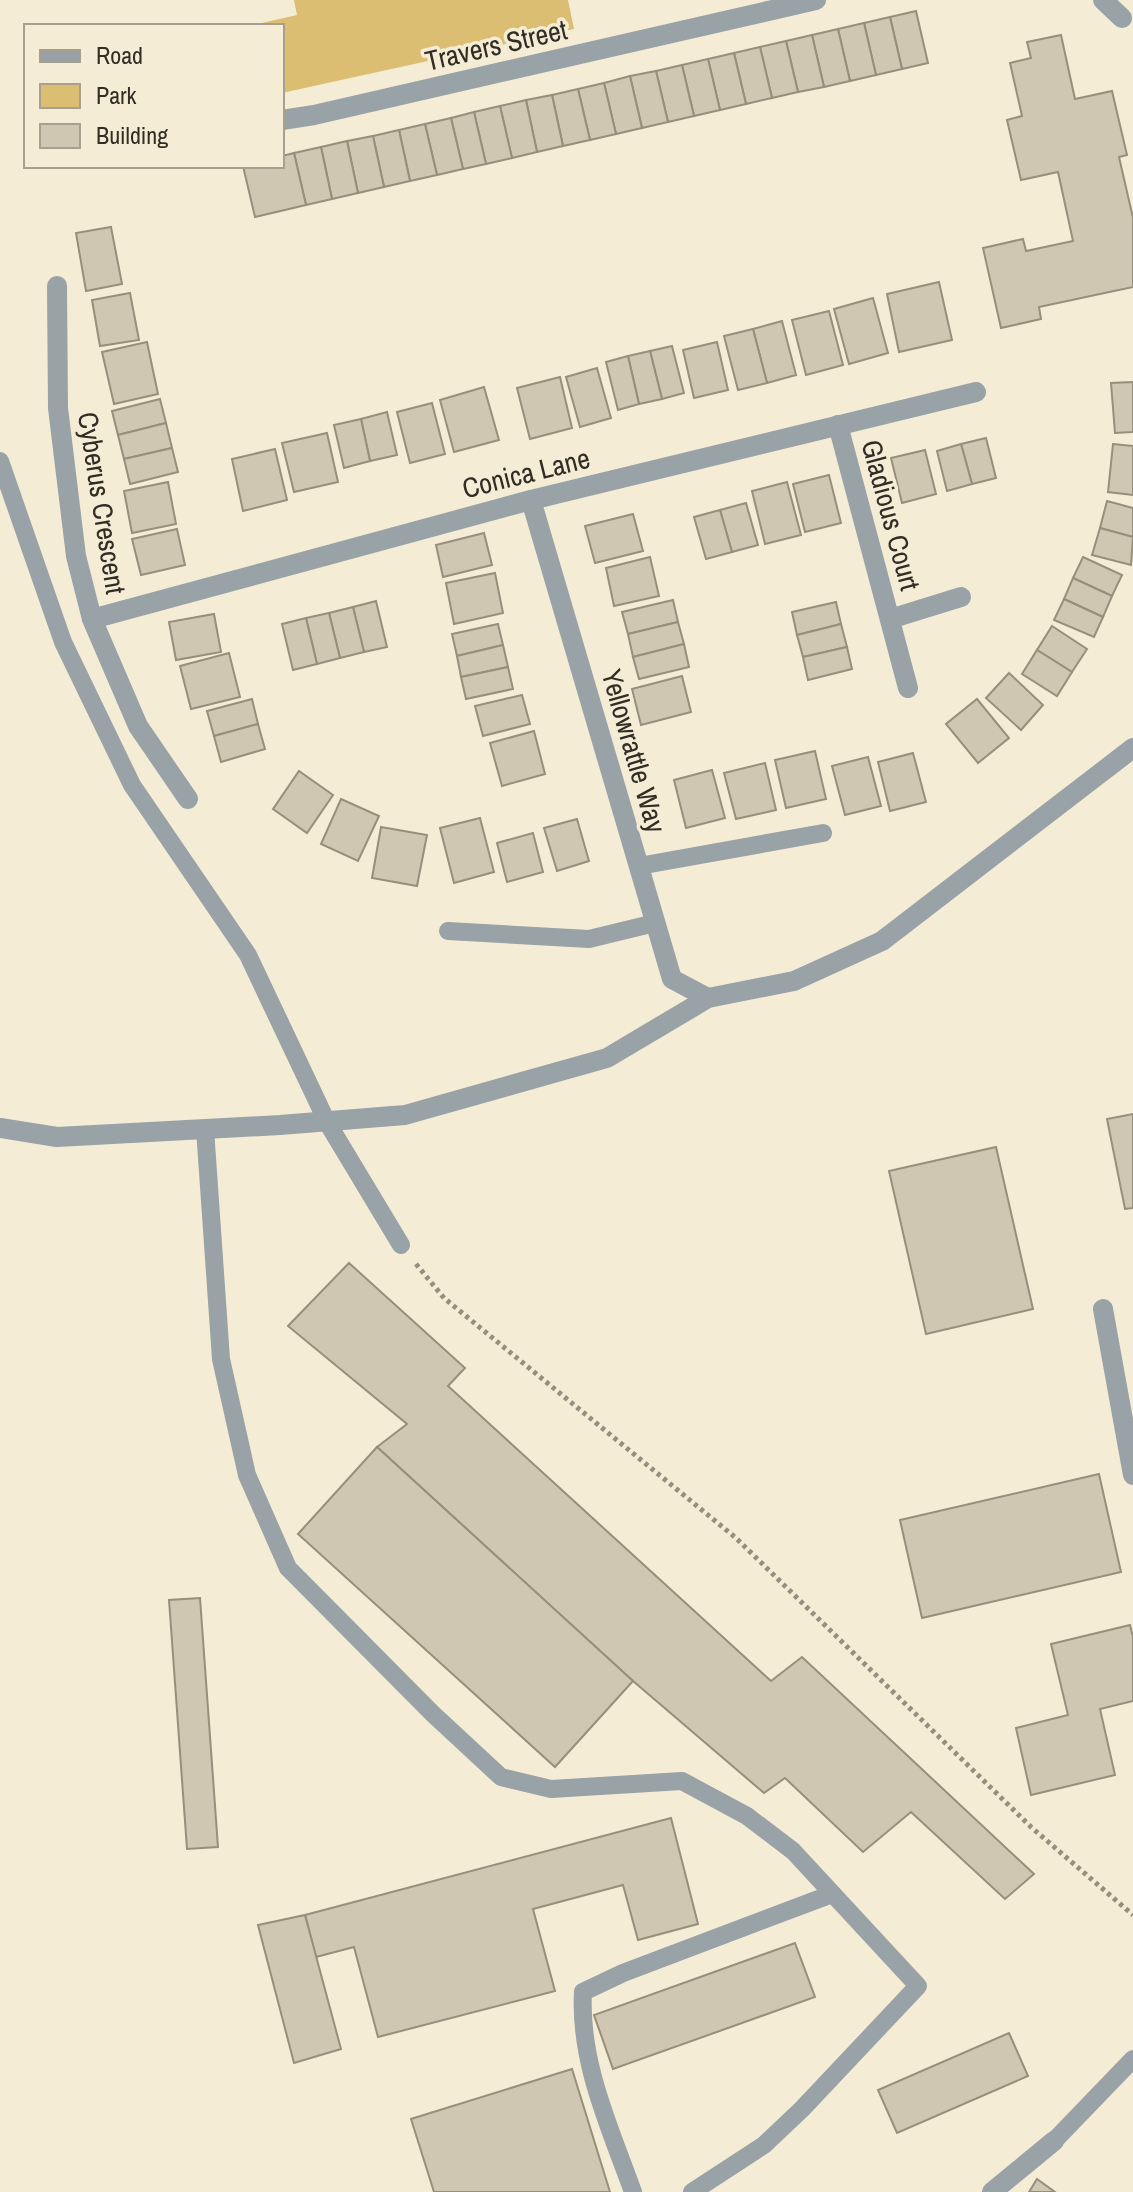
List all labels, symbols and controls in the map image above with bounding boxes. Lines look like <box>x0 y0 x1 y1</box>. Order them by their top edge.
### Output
street label: Travers Street <box>421 10 571 80</box>
legend <box>24 24 284 168</box>
text: Road <box>96 39 143 71</box>
text: Park <box>96 79 137 111</box>
text: Building <box>96 119 168 151</box>
street label: Cyberus Crescent <box>69 409 135 597</box>
street label: Gladious Court <box>853 436 929 594</box>
street label: Conica Lane <box>458 439 594 507</box>
street label: Yellowrattle Way <box>593 665 676 838</box>

